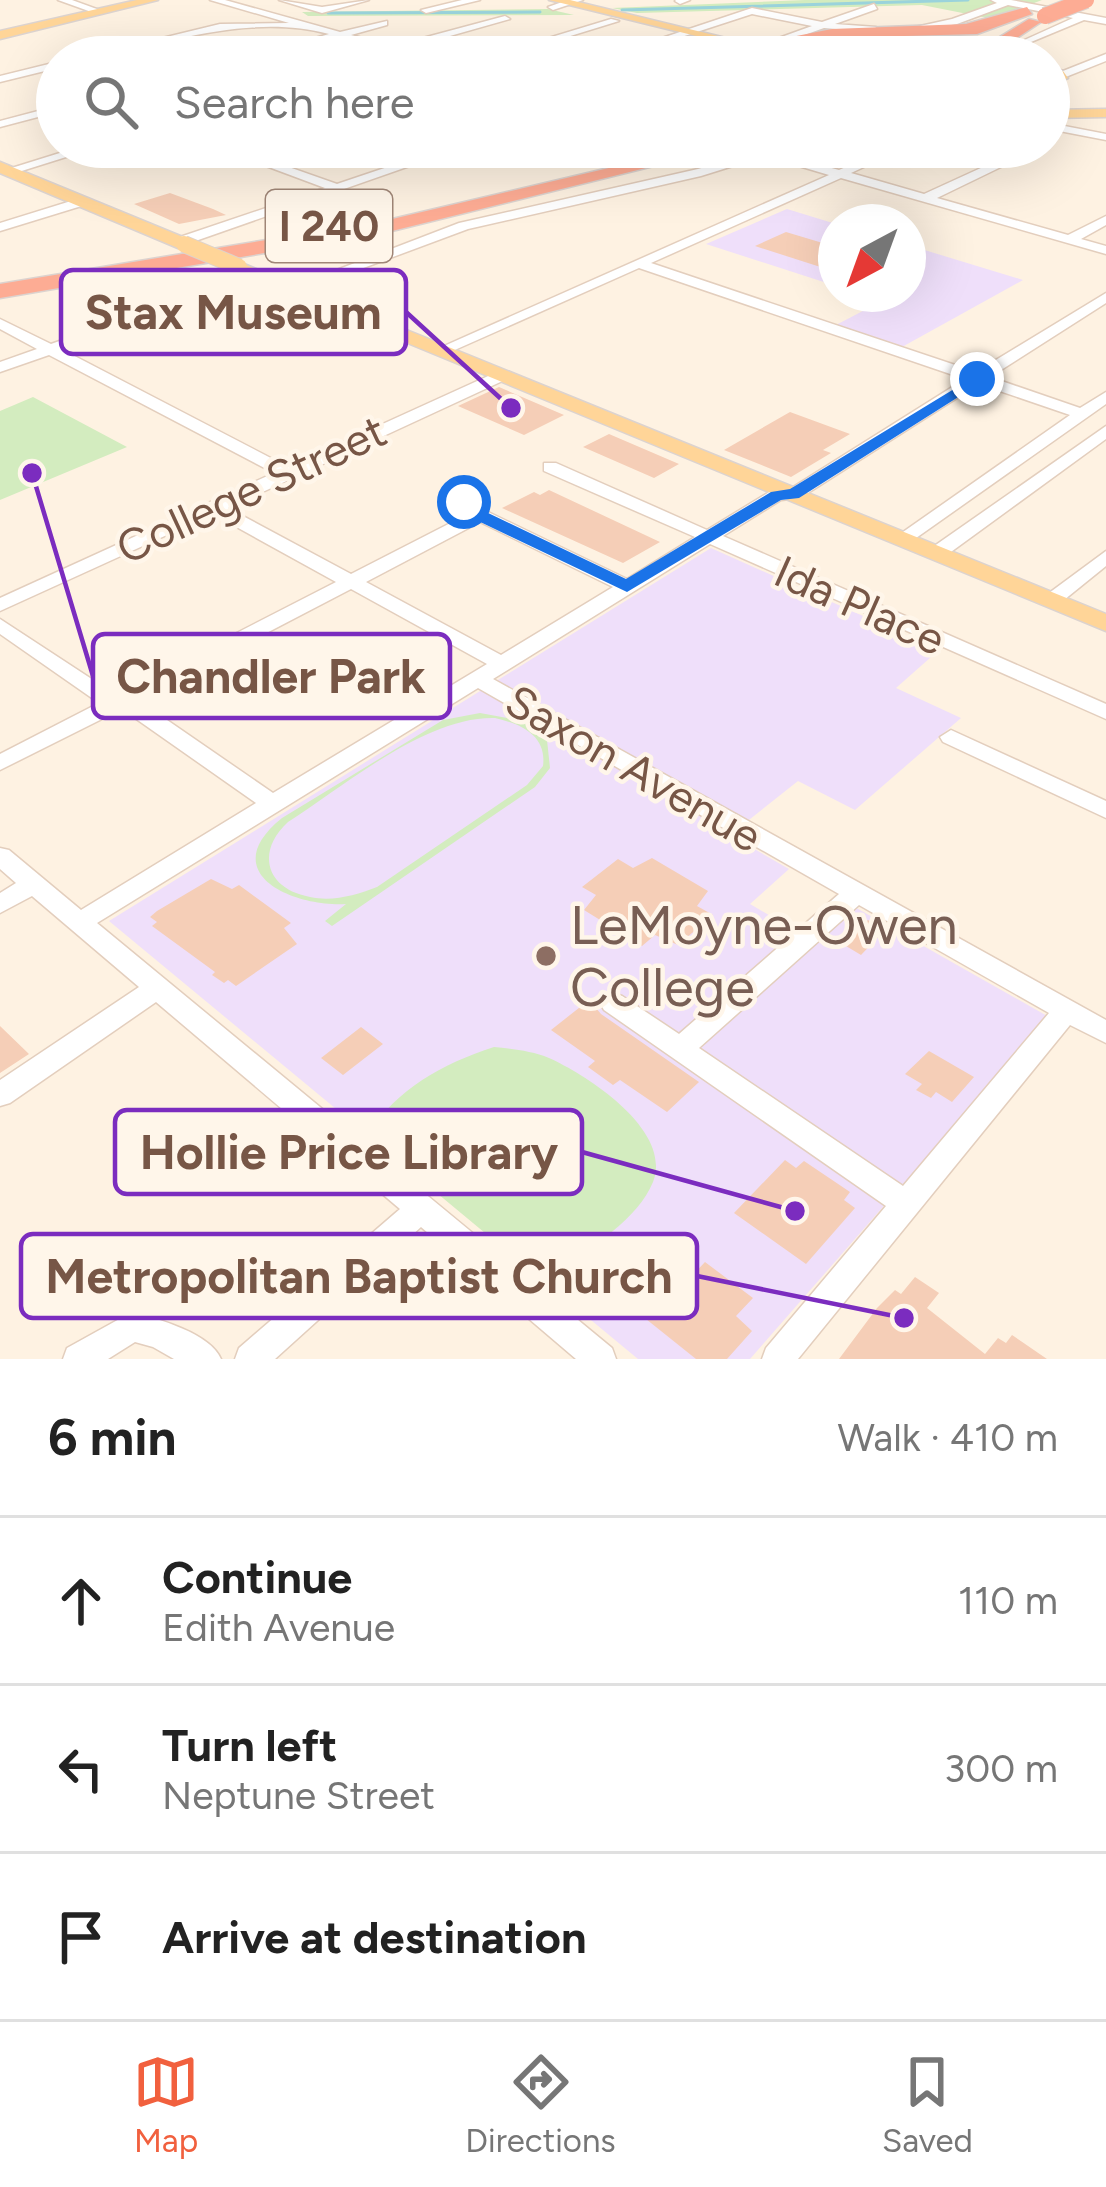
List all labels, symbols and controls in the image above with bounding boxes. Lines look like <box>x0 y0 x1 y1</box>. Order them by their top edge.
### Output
search box <box>36 36 1070 168</box>
icon: search <box>78 69 144 135</box>
text: Search here <box>174 75 414 129</box>
road number: I 240 <box>266 190 392 262</box>
north arrow <box>818 204 926 312</box>
callout: Stax Museum <box>61 270 406 354</box>
text: Stax Museum <box>84 283 382 341</box>
route end <box>950 352 1004 406</box>
street label: College Street <box>108 403 394 575</box>
route start <box>437 475 491 529</box>
street label: Ida Place <box>767 544 953 666</box>
callout: Chandler Park <box>93 634 450 718</box>
text: Chandler Park <box>116 647 426 705</box>
street label: Saxon Avenue <box>497 673 771 863</box>
place label: LeMoyne-Owen College <box>570 893 958 1020</box>
marker: LeMoyne-Owen College <box>533 943 559 969</box>
callout: Hollie Price Library <box>115 1110 582 1194</box>
text: Hollie Price Library <box>140 1123 559 1181</box>
callout: Metropolitan Baptist Church <box>21 1234 697 1318</box>
text: Metropolitan Baptist Church <box>45 1247 673 1305</box>
text: 6 min <box>48 1407 177 1468</box>
text: Walk · 410 m <box>837 1414 1058 1461</box>
text: Continue <box>162 1550 352 1604</box>
icon: ahead <box>48 1568 114 1634</box>
text: 110 m <box>958 1577 1058 1624</box>
text: Edith Avenue <box>162 1604 395 1651</box>
text: Turn left <box>162 1718 337 1772</box>
icon: left <box>48 1736 114 1802</box>
text: 300 m <box>944 1745 1058 1792</box>
text: Neptune Street <box>162 1772 435 1819</box>
icon: arrive <box>48 1904 114 1970</box>
text: Arrive at destination <box>162 1910 586 1964</box>
tab: Map <box>133 2049 199 2160</box>
tab: Directions <box>465 2049 616 2160</box>
tab: Saved <box>882 2049 973 2160</box>

